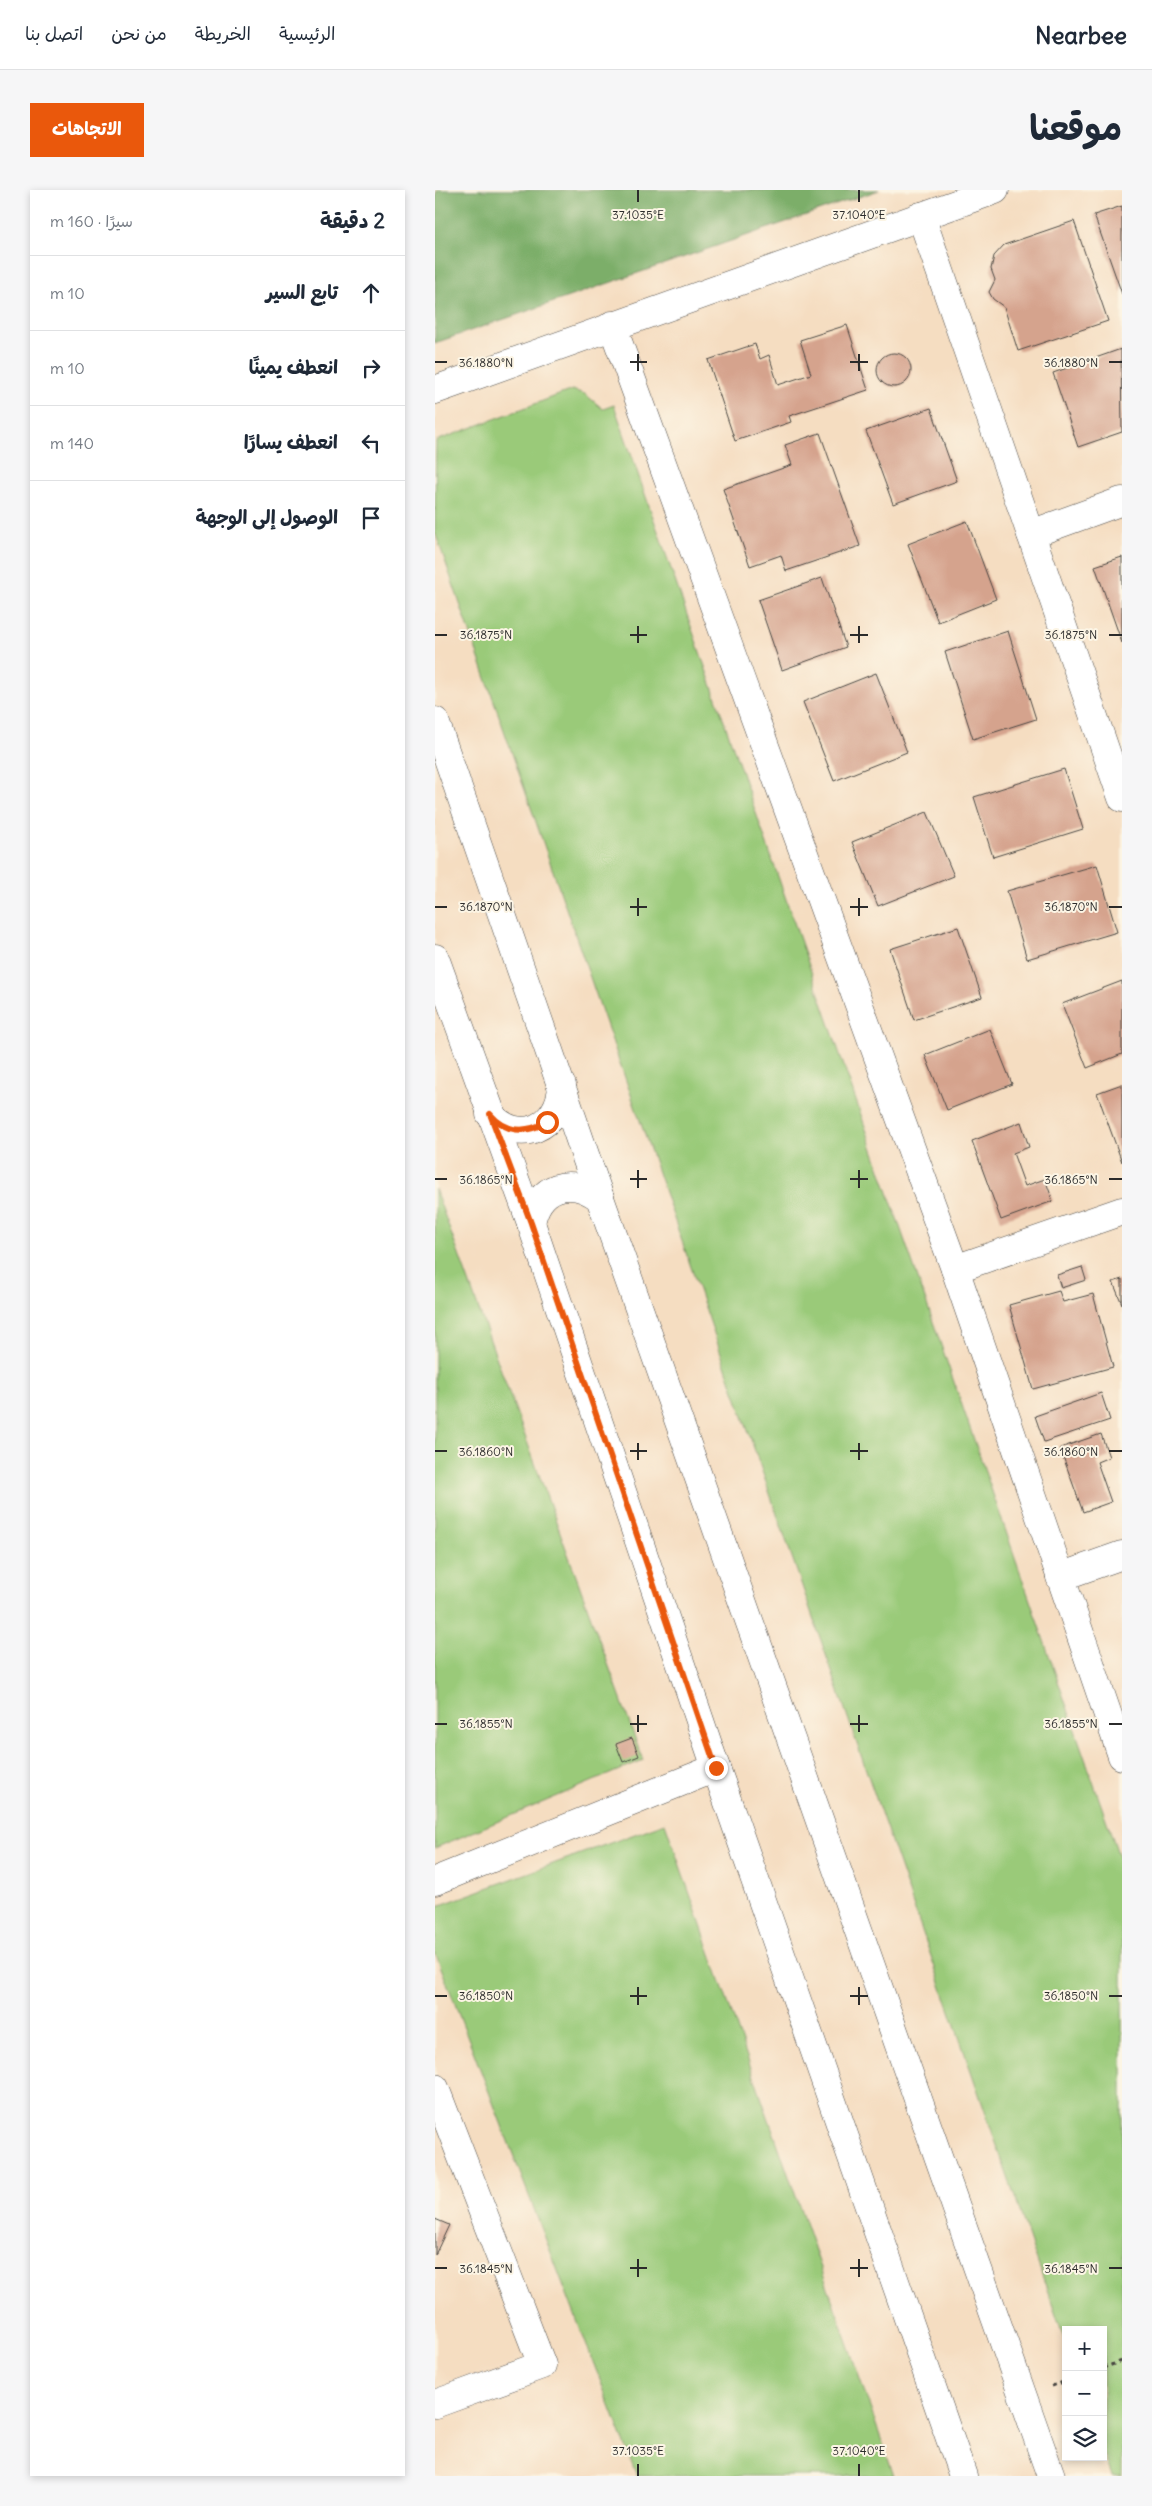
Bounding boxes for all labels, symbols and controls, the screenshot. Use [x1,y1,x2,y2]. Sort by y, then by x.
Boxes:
text: Nearbee [1035,20,1127,50]
text: اتصل بنا [25,22,83,45]
text: من نحن [111,22,167,45]
text: الخريطة [195,22,251,45]
text: الرئيسية [279,22,336,45]
button: الاتجاهات [30,103,144,157]
text: موقعنا [1029,105,1122,149]
text: 2 دقيقة [320,207,385,234]
text: 37.1035°E [612,207,664,222]
text: 37.1040°E [832,207,886,222]
text: سيرًا · 160 m [50,211,133,231]
icon: ahead [357,279,385,307]
text: تابع السير [266,280,338,304]
text: 10 m [50,283,85,303]
icon: right [357,354,385,382]
text: انعطف يمينًا [249,355,338,379]
text: 36.1880°N [459,355,513,370]
text: 36.1880°N [1044,355,1098,370]
text: 10 m [50,358,85,378]
icon: left [357,429,385,457]
text: انعطف يسارًا [244,430,338,454]
text: 140 m [50,433,94,453]
icon: arrive [357,504,385,532]
text: الوصول إلى الوجهة [195,505,338,529]
text: 36.1875°N [460,627,512,642]
text: 36.1875°N [1045,627,1097,642]
text: 36.1870°N [459,899,513,914]
text: 36.1870°N [1044,899,1098,914]
route start [536,1111,559,1134]
text: 36.1865°N [459,1172,513,1187]
text: 36.1865°N [1044,1172,1098,1187]
text: 36.1860°N [459,1444,513,1459]
text: 36.1860°N [1044,1444,1098,1459]
text: 36.1855°N [459,1716,513,1731]
text: 36.1855°N [1044,1716,1098,1731]
route end [705,1757,728,1780]
text: 36.1850°N [459,1988,513,2003]
text: 36.1850°N [1044,1988,1098,2003]
text: 36.1845°N [459,2261,513,2276]
text: 36.1845°N [1044,2261,1098,2276]
map controls [1062,2326,1107,2461]
button: + [1062,2326,1107,2371]
button: − [1062,2371,1107,2416]
button: layers [1062,2416,1107,2461]
text: 37.1035°E [612,2443,664,2458]
text: 37.1040°E [832,2443,886,2458]

